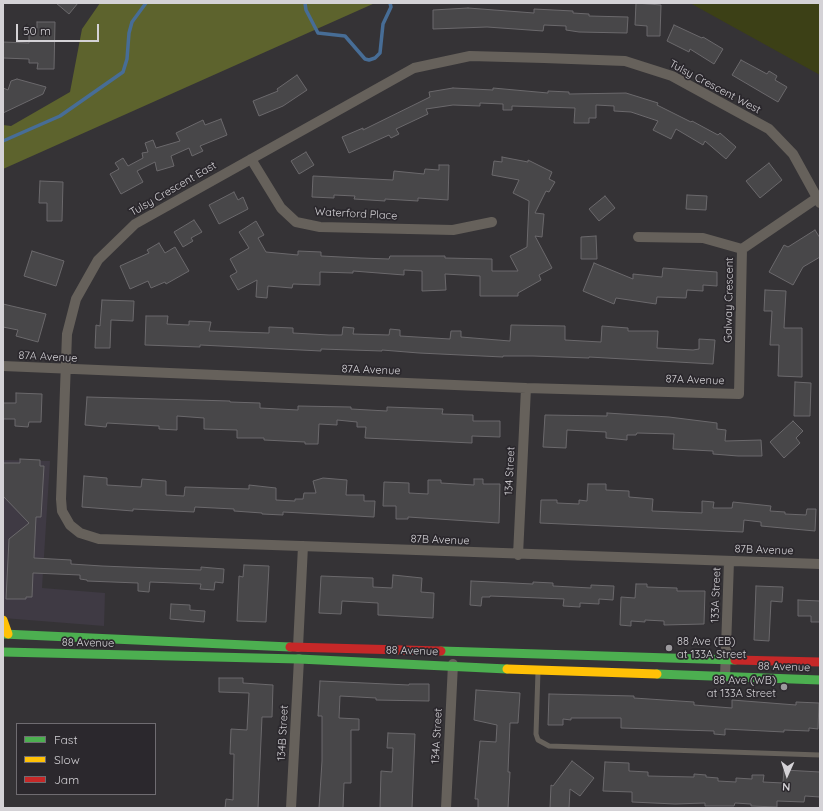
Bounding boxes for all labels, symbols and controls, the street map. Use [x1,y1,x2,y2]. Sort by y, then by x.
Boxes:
scale bar [18,16,101,42]
text: 50 m [23,23,51,38]
street label: Tulsy Crescent West [667,57,763,117]
street label: Tulsy Crescent East [127,159,219,219]
street label: Waterford Place [314,205,398,223]
street label: Galway Crescent [722,257,736,343]
street label: 87A Avenue [18,349,78,365]
street label: 87A Avenue [341,362,401,378]
street label: 87A Avenue [665,372,725,388]
street label: 134 Street [502,446,518,496]
street label: 87B Avenue [410,532,470,548]
street label: 87B Avenue [734,542,794,558]
street label: 133A Street [708,567,724,623]
place label: 88 Ave (EB) at 133A Street [677,635,746,661]
street label: 88 Avenue [62,636,114,650]
street label: 88 Avenue [386,643,438,659]
marker: 88 Ave (EB) at 133A Street [664,643,674,653]
street label: 88 Avenue [758,659,810,675]
place label: 88 Ave (WB) at 133A Street [707,674,776,700]
marker: 88 Ave (WB) at 133A Street [779,682,789,692]
street label: 134B Street [275,705,291,761]
street label: 134A Street [429,708,445,764]
legend [16,723,156,795]
text: Fast [54,732,78,747]
text: Slow [54,752,80,767]
north arrow [767,755,807,795]
text: Jam [54,772,79,787]
text: N [782,780,791,794]

